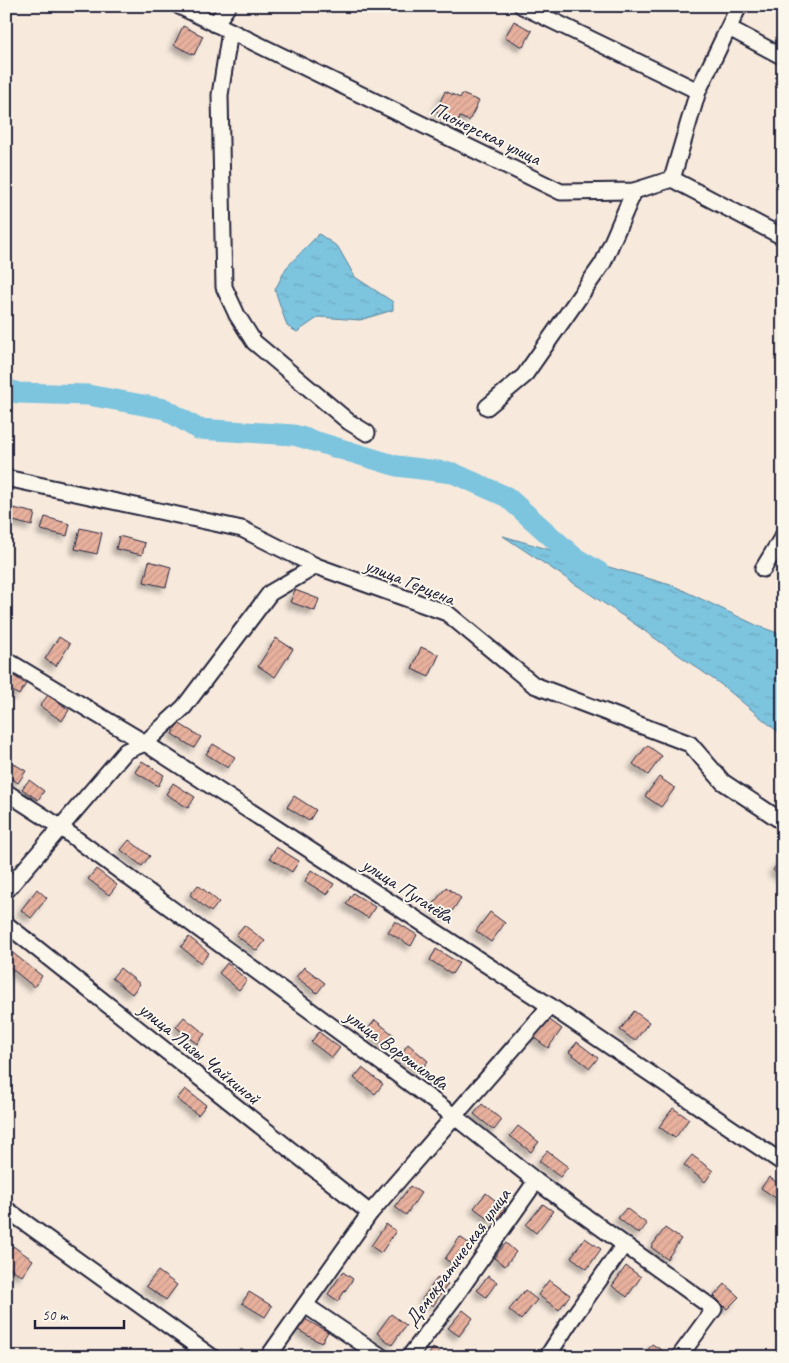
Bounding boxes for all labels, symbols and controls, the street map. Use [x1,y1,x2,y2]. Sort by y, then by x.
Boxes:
street label: Пионерская улица [427,96,547,172]
street label: улица Герцена [360,552,460,611]
street label: улица Пугачёва [357,851,459,930]
street label: улица Лизы Чайкиной [133,996,267,1111]
street label: улица Ворошилова [339,1003,455,1097]
street label: Демократическая улица [399,1182,517,1331]
scale bar [35,1298,124,1330]
text: 50 m [42,1306,69,1325]

